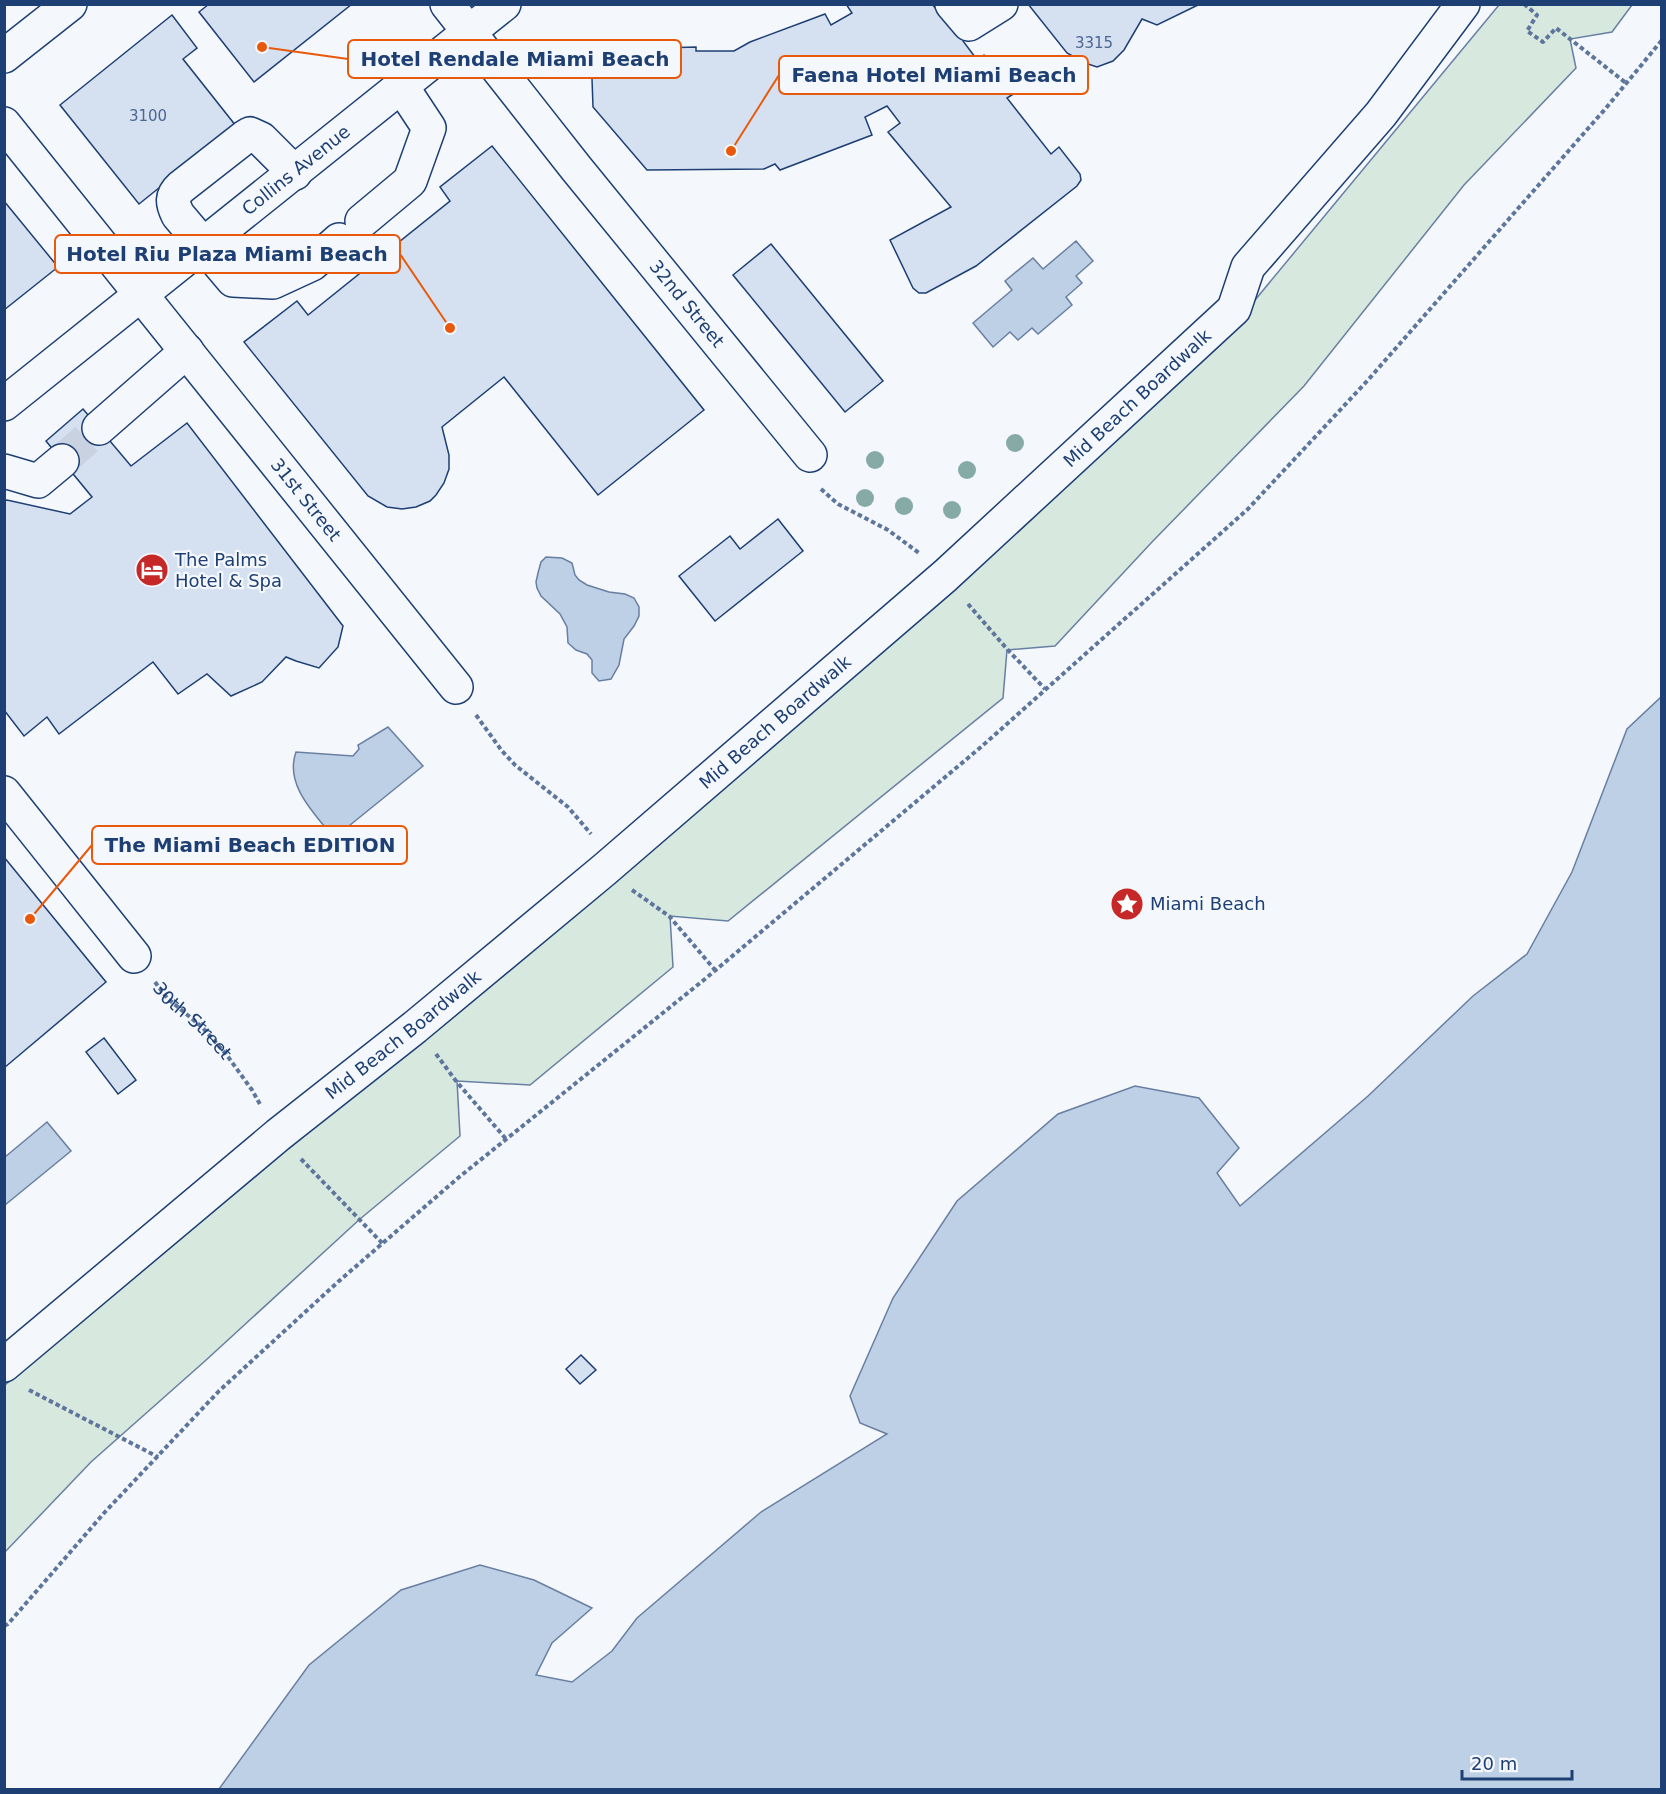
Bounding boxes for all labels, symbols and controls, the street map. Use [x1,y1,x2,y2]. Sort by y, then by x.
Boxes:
house number: 3315 [1075,34,1113,52]
callout: Hotel Rendale Miami Beach [348,40,681,78]
text: Hotel Rendale Miami Beach [360,47,670,71]
callout: Faena Hotel Miami Beach [779,56,1088,94]
text: Faena Hotel Miami Beach [792,63,1076,87]
house number: 3100 [129,107,167,125]
street label: Collins Avenue [238,121,354,219]
callout: Hotel Riu Plaza Miami Beach [55,235,400,273]
text: Hotel Riu Plaza Miami Beach [66,242,388,266]
street label: 32nd Street [645,256,729,351]
street label: Mid Beach Boardwalk [1059,324,1216,471]
street label: 31st Street [267,454,346,545]
place label: The Palms Hotel & Spa [174,549,282,591]
hotel icon: The Palms Hotel & Spa [134,552,170,588]
street label: Mid Beach Boardwalk [695,651,855,793]
callout: The Miami Beach EDITION [92,826,407,864]
text: The Miami Beach EDITION [104,833,396,857]
place icon: Miami Beach [1109,886,1145,922]
place label: Miami Beach [1150,893,1266,914]
street label: Mid Beach Boardwalk [321,965,485,1104]
street label: 30th Street [149,978,236,1063]
scale bar [1462,1743,1572,1781]
text: 20 m [1471,1753,1517,1774]

